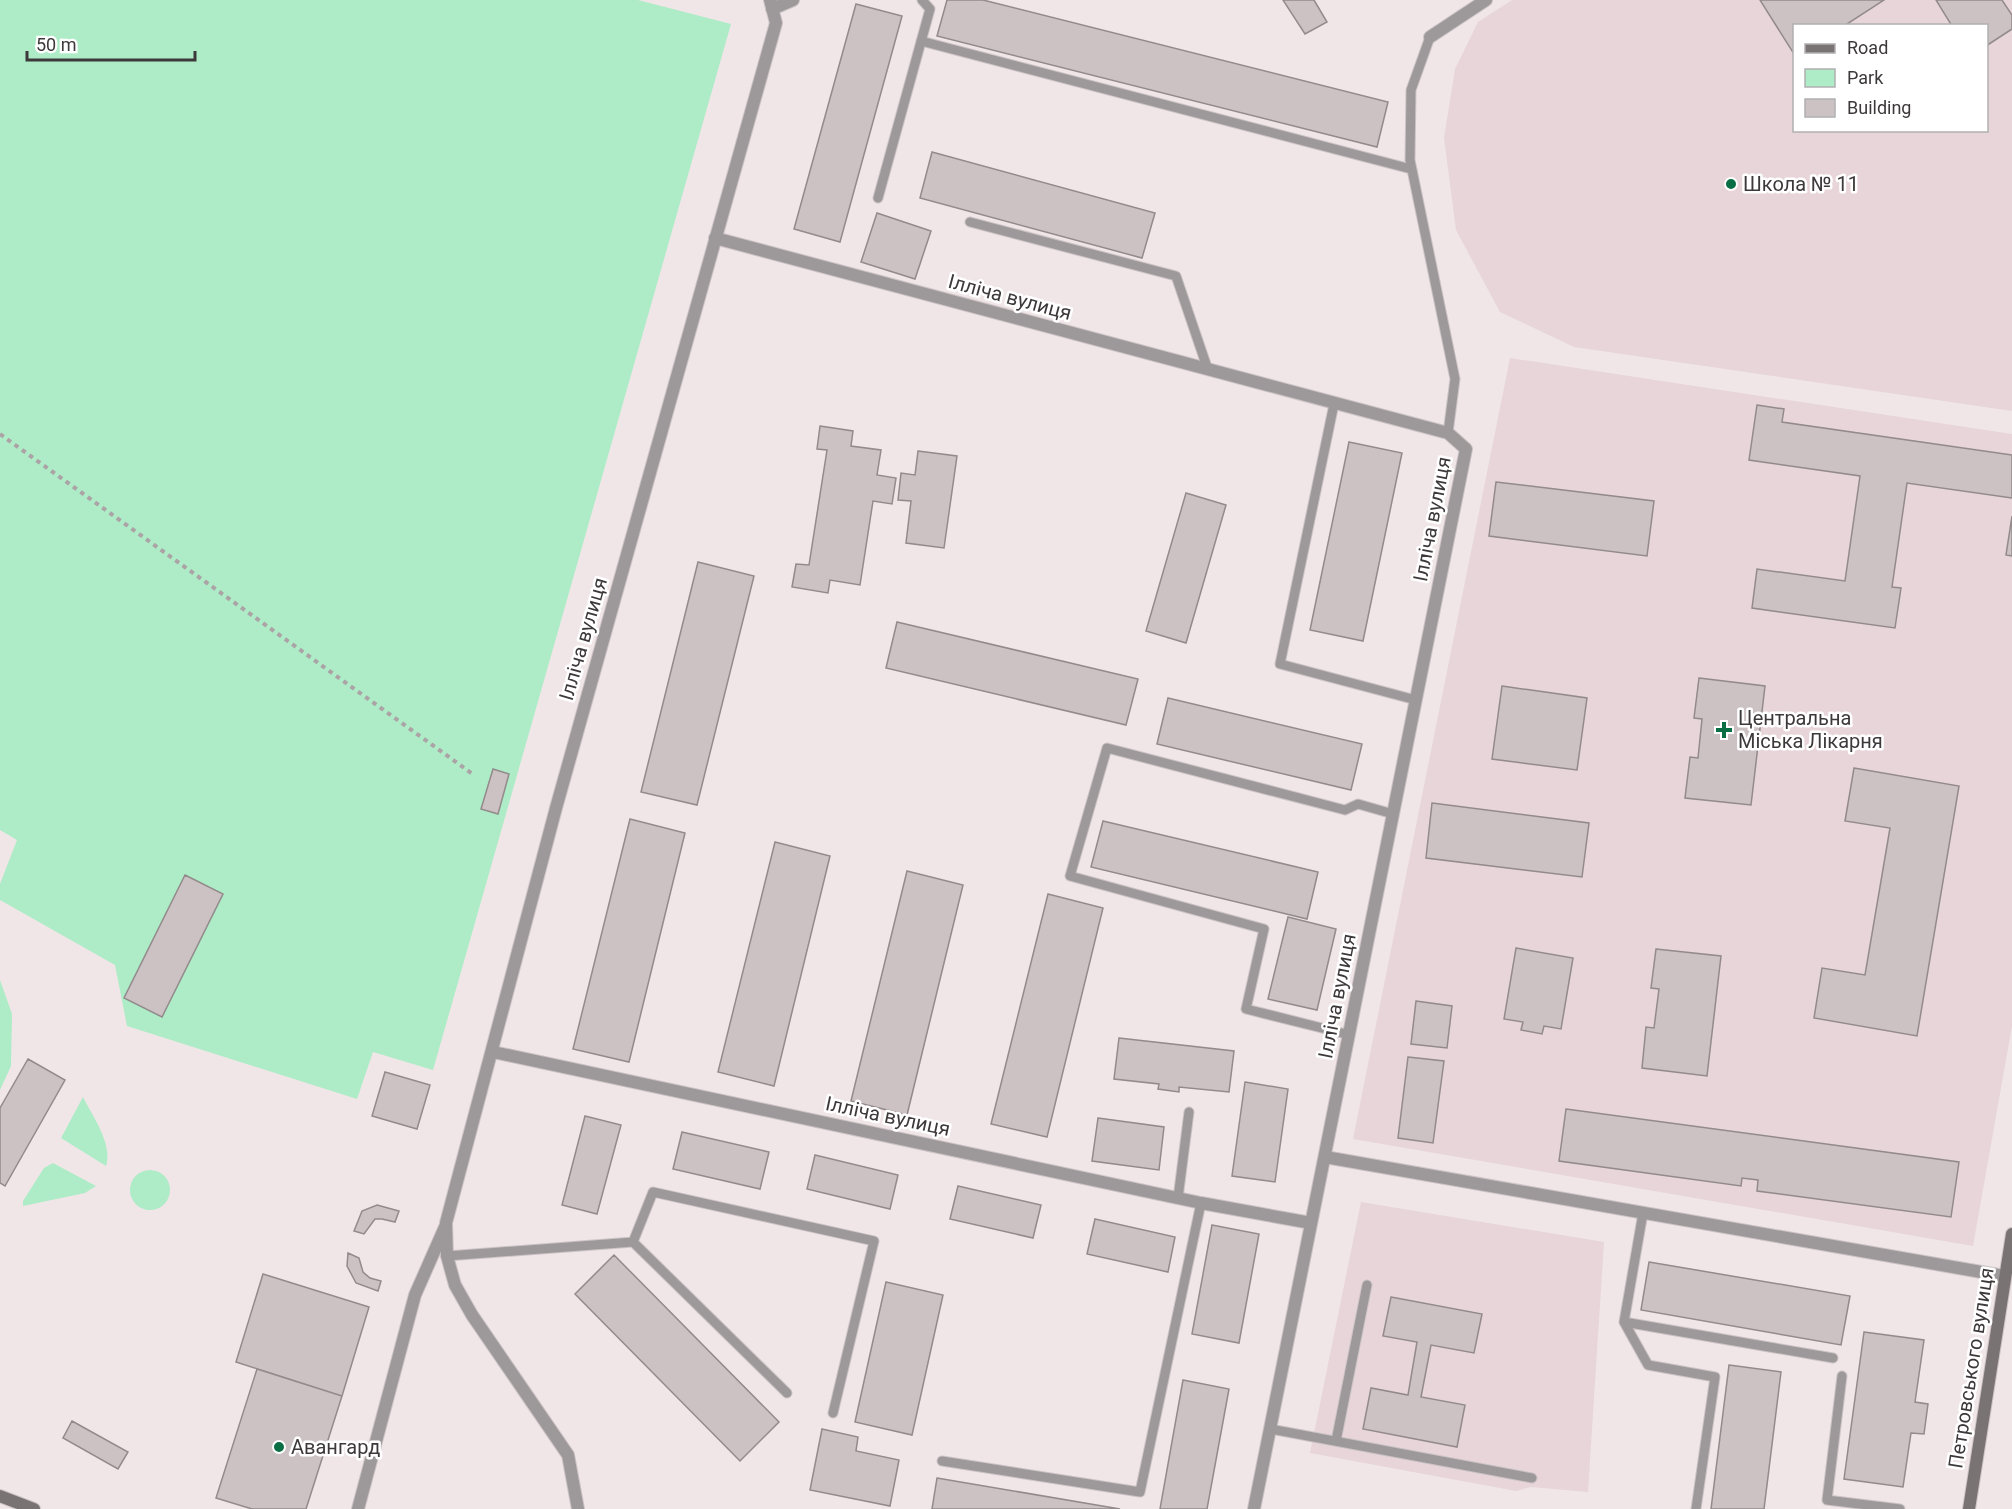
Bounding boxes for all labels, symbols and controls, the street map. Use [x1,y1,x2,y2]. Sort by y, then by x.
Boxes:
scale bar [27,24,195,62]
legend [1793,24,1988,132]
text: 50 m [36,34,76,55]
text: Road [1847,37,1888,58]
text: Park [1847,67,1884,88]
text: Building [1847,97,1911,118]
place label: Школа № 11 [1743,172,1859,196]
marker: Школа № 11 [1724,177,1738,191]
street label: Ілліча вулиця [946,269,1074,325]
street label: Ілліча вулиця [1408,454,1456,584]
street label: Ілліча вулиця [554,575,612,703]
place label: Центральна Міська Лікарня [1738,706,1883,753]
marker: Центральна Міська Лікарня [1715,721,1733,739]
street label: Ілліча вулиця [1313,931,1361,1061]
street label: Ілліча вулиця [824,1091,952,1141]
street label: Петровського вулиця [1943,1266,1999,1470]
place label: Авангард [291,1435,380,1459]
marker: Авангард [272,1440,286,1454]

